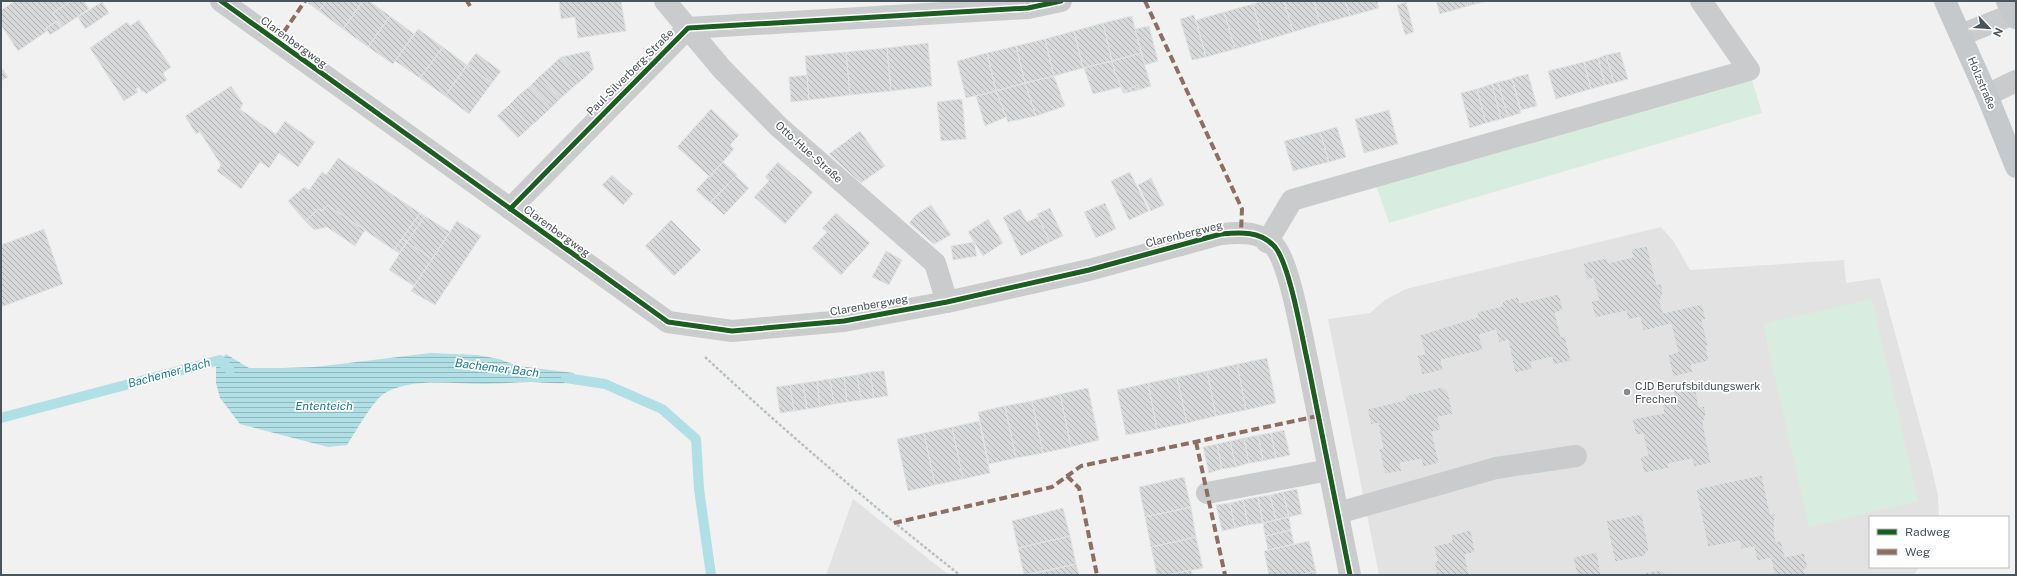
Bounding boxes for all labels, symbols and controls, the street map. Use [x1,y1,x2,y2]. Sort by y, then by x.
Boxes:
north arrow [1969,8,2009,48]
street label: Clarenbergweg [259,14,330,70]
street label: Paul-Silverberg-Straße [584,26,676,118]
text: N [1991,26,2005,39]
street label: Holzstraße [1966,55,1998,111]
street label: Otto-Hue-Straße [773,119,845,185]
street label: Clarenbergweg [522,203,593,259]
street label: Clarenbergweg [1144,219,1224,249]
street label: Clarenbergweg [829,292,909,318]
water label: Bachemer Bach [126,355,212,391]
water label: Bachemer Bach [454,356,540,380]
place label: CJD Berufsbildungswerk Frechen [1635,380,1760,405]
marker: CJD Berufsbildungswerk Frechen [1622,387,1632,397]
water label: Ententeich [295,399,353,413]
legend [1869,516,2009,568]
text: Radweg [1905,525,1950,539]
text: Weg [1905,545,1930,559]

